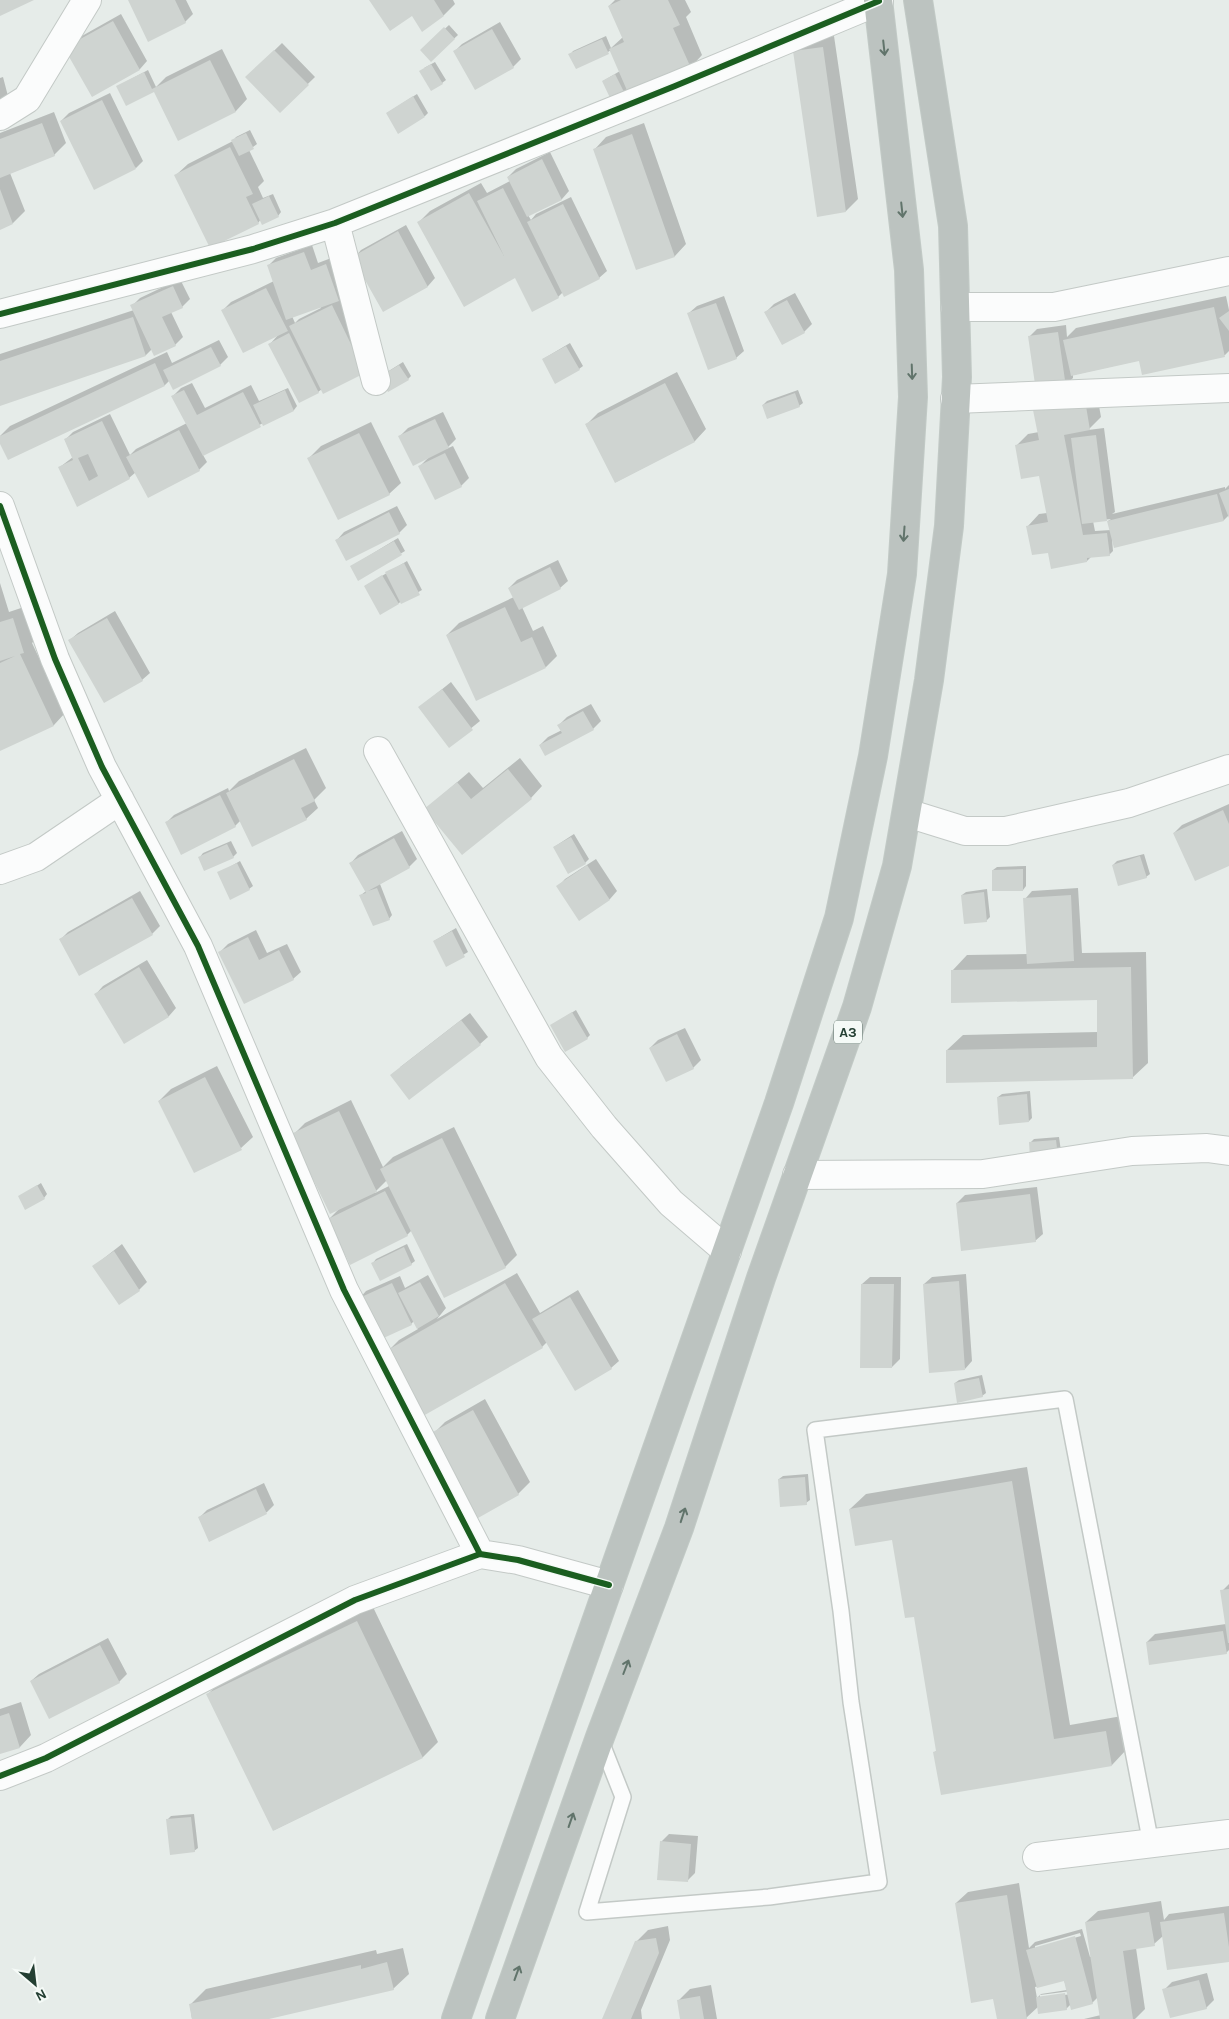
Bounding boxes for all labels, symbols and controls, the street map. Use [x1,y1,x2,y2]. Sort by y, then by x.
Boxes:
one-way arrow [879,40,889,56]
one-way arrow [897,202,907,218]
one-way arrow [908,364,917,380]
one-way arrow [900,526,909,542]
road number: A3 [834,1020,862,1044]
one-way arrow [679,1508,689,1524]
one-way arrow [623,1660,632,1675]
one-way arrow [567,1813,576,1828]
north arrow [10,1959,60,2009]
one-way arrow [513,1966,522,1981]
text: N [32,1985,49,2005]

